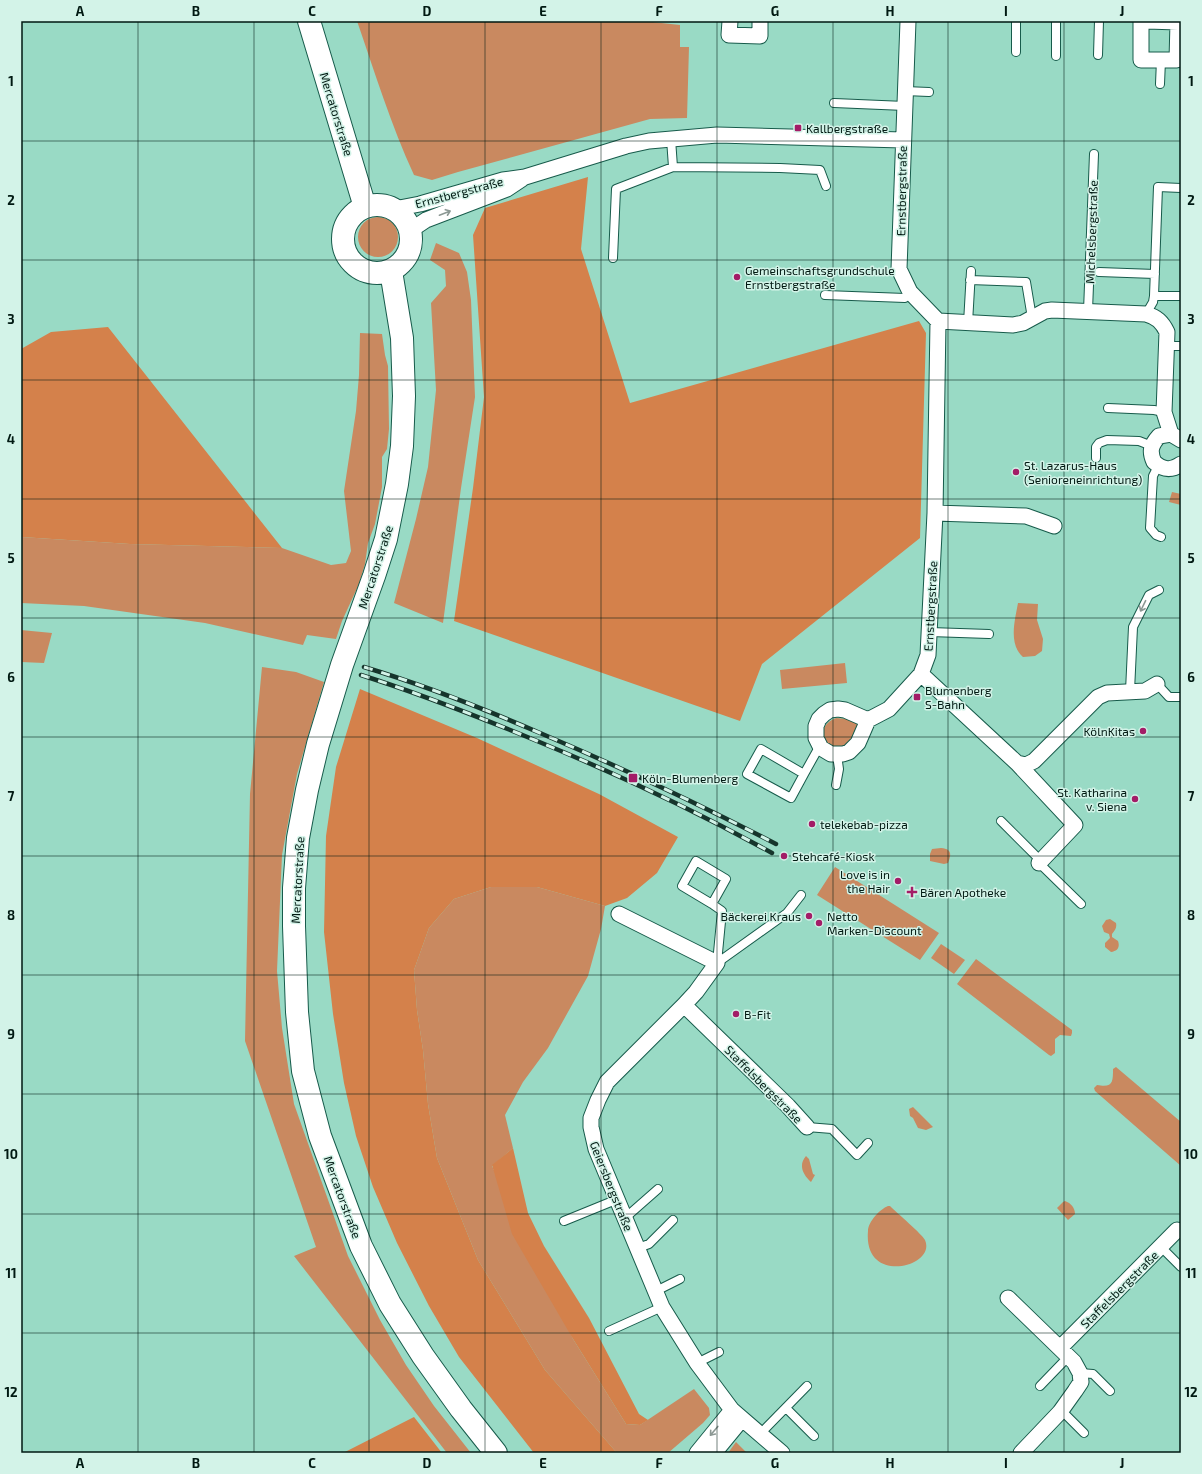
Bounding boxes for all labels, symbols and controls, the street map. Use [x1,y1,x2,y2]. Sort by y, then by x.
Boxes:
text: A [76,3,85,19]
text: B [192,3,200,19]
text: C [308,3,316,19]
text: D [423,3,432,19]
text: E [539,3,547,19]
text: F [655,3,663,19]
text: G [771,3,779,19]
text: H [886,3,895,19]
text: I [1004,3,1008,19]
text: J [1120,3,1124,19]
street label: Mercatorstraße [318,70,356,158]
text: 1 [8,73,14,89]
text: 1 [1188,73,1194,89]
place label: Kallbergstraße [806,121,888,135]
marker: Kallbergstraße [793,123,803,133]
street label: Ernstbergstraße [893,146,909,236]
street label: Ernstbergstraße [413,174,505,210]
street label: Michelsbergstraße [1082,180,1100,284]
text: 2 [7,192,15,208]
text: 2 [1187,192,1195,208]
one-way arrow [439,208,451,216]
place label: Gemeinschaftsgrundschule Ernstbergstraße [745,263,895,291]
marker: Gemeinschaftsgrundschule Ernstbergstraße [732,272,742,282]
text: 3 [7,311,15,327]
text: 3 [1187,311,1195,327]
text: 4 [7,431,15,447]
text: 4 [1187,431,1195,447]
place label: St. Lazarus-Haus (Senioreneinrichtung) [1024,458,1142,486]
marker: St. Lazarus-Haus (Senioreneinrichtung) [1011,467,1021,477]
street label: Mercatorstraße [355,524,395,610]
text: 5 [7,550,15,566]
text: 5 [1187,550,1195,566]
street label: Ernstbergstraße [921,560,939,652]
one-way arrow [1139,600,1147,612]
text: 6 [7,669,15,685]
text: 6 [1187,669,1195,685]
place label: Blumenberg S-Bahn [925,683,992,711]
marker: Blumenberg S-Bahn [912,692,922,702]
place label: KölnKitas [1083,724,1135,738]
marker: KölnKitas [1138,726,1148,736]
place label: Köln-Blumenberg [642,771,738,785]
marker: Köln-Blumenberg [627,772,639,784]
place label: St. Katharina v. Siena [1057,785,1127,813]
text: 7 [8,788,15,804]
text: 7 [1188,788,1195,804]
marker: St. Katharina v. Siena [1130,794,1140,804]
place label: telekebab-pizza [820,817,908,831]
marker: telekebab-pizza [807,819,817,829]
street label: Mercatorstraße [288,836,306,924]
place label: Stehcafé-Kiosk [792,849,875,863]
marker: Stehcafé-Kiosk [779,851,789,861]
place label: Love is in the Hair [840,867,890,895]
marker: Love is in the Hair [893,876,903,886]
place label: Bären Apotheke [920,885,1006,899]
marker: Bären Apotheke [907,887,917,897]
text: 8 [7,907,15,923]
text: 8 [1187,907,1195,923]
place label: Bäckerei Kraus [721,909,801,923]
place label: Netto Marken-Discount [827,909,922,937]
marker: Bäckerei Kraus [804,911,814,921]
marker: Netto Marken-Discount [814,918,824,928]
place label: B-Fit [744,1007,771,1021]
marker: B-Fit [731,1009,741,1019]
text: 9 [7,1026,15,1042]
text: 9 [1187,1026,1195,1042]
street label: Staffelsbergstraße [722,1042,806,1126]
street label: Geiersbergstraße [588,1139,636,1233]
text: 10 [4,1146,18,1162]
text: 10 [1184,1146,1198,1162]
street label: Mercatorstraße [322,1154,364,1240]
street label: Staffelsbergstraße [1077,1247,1161,1331]
text: 11 [5,1265,17,1281]
text: 11 [1185,1265,1197,1281]
text: 12 [4,1384,18,1400]
text: 12 [1184,1384,1198,1400]
one-way arrow [710,1426,719,1437]
text: A [76,1455,85,1471]
text: B [192,1455,200,1471]
text: C [308,1455,316,1471]
text: D [423,1455,432,1471]
text: E [539,1455,547,1471]
text: F [655,1455,663,1471]
text: G [771,1455,779,1471]
text: H [886,1455,895,1471]
text: I [1004,1455,1008,1471]
text: J [1120,1455,1124,1471]

